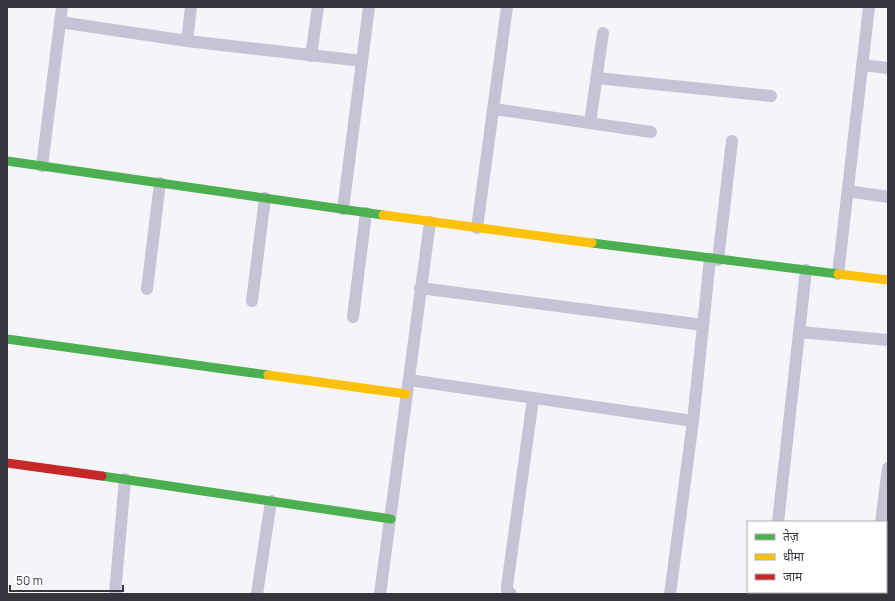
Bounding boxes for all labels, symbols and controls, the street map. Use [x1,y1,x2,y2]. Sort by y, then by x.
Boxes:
legend [747,521,887,593]
text: तेज़ [783,528,800,545]
text: धीमा [783,548,805,565]
scale bar [10,567,123,593]
text: जाम [783,568,803,585]
text: 50 m [16,572,43,589]

